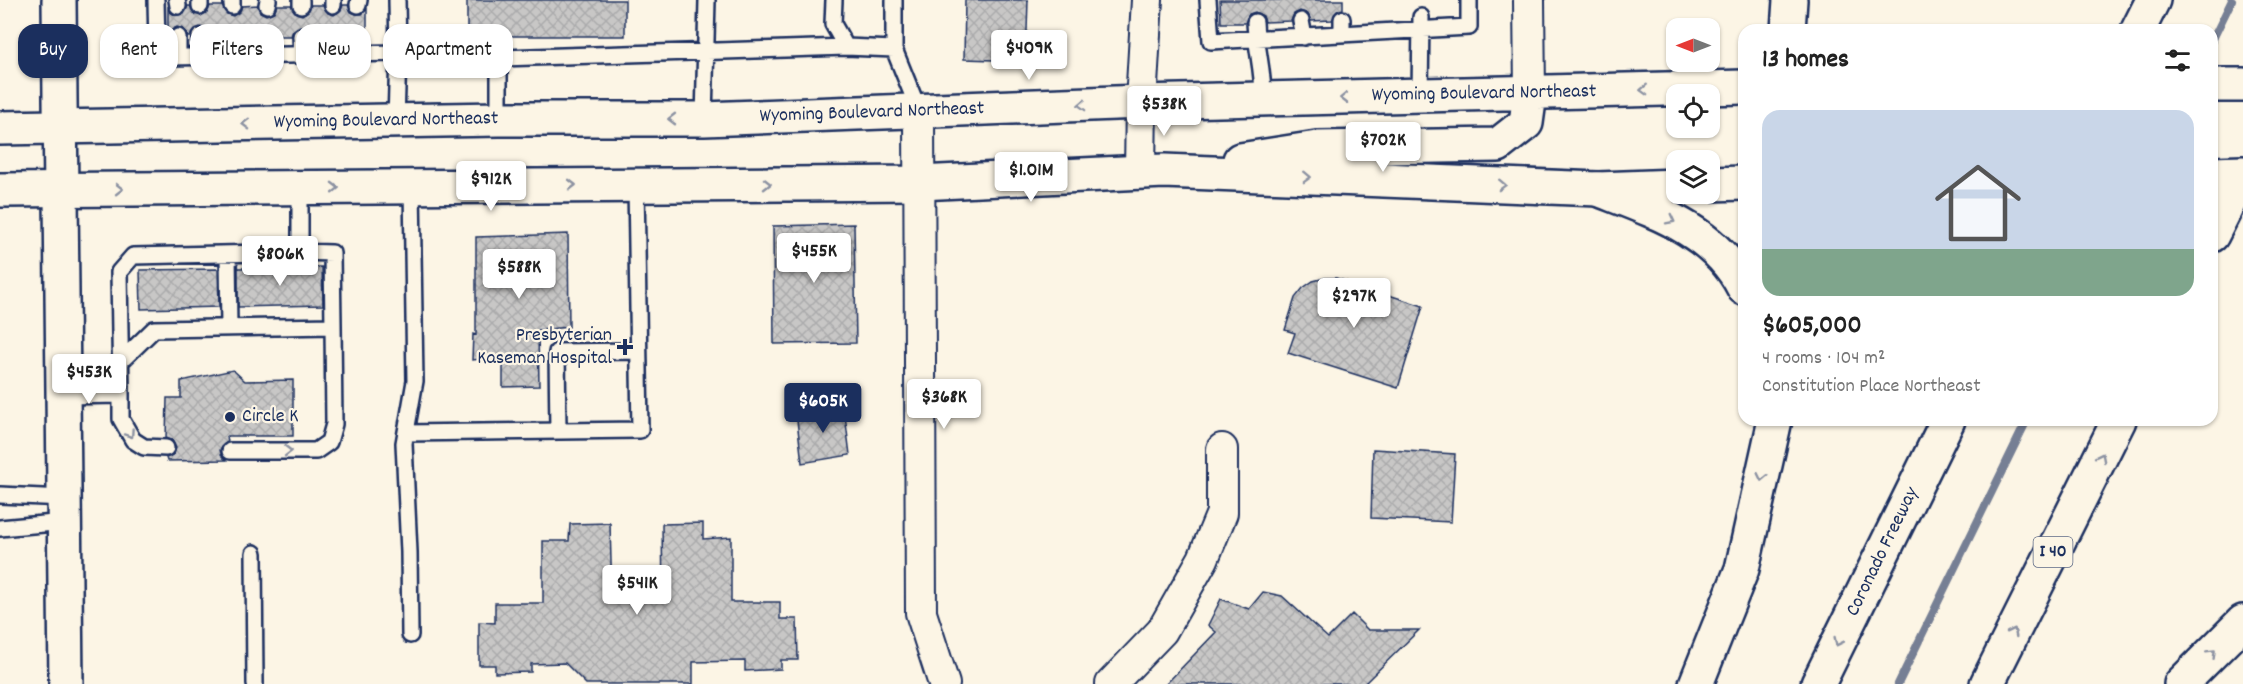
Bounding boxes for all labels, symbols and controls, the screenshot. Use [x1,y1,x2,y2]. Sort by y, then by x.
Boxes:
north arrow [1666,18,1720,72]
map controls [1666,18,1720,204]
chip: Buy [18,24,88,78]
chip: Rent [100,24,178,78]
chip: Filters [190,24,284,78]
chip: New [296,24,371,78]
chip: Apartment [383,24,513,78]
pin: $409K [987,30,1071,81]
text: $409K [1005,35,1053,63]
text: 13 homes [1762,42,1849,79]
icon: filters [2161,44,2194,77]
street label: Wyoming Boulevard Northeast [1371,78,1597,110]
one-way arrow [1640,84,1649,97]
button: locate [1666,84,1720,138]
pin: $538K [1122,86,1206,137]
text: $538K [1141,91,1187,119]
one-way arrow [1340,92,1349,104]
street label: Wyoming Boulevard Northeast [759,95,985,131]
one-way arrow [1078,98,1087,111]
street label: Wyoming Boulevard Northeast [273,105,499,137]
one-way arrow [667,113,676,125]
one-way arrow [241,118,250,130]
pin: $702K [1341,122,1425,173]
text: $702K [1360,127,1406,155]
icon: home [1924,149,2032,257]
button: layers [1666,150,1720,204]
pin: $1.01M [982,152,1080,203]
text: $1.01M [1009,157,1053,185]
pin: $912K [449,161,533,212]
text: $912K [470,166,512,194]
one-way arrow [1302,170,1311,183]
one-way arrow [763,178,772,190]
one-way arrow [1497,178,1506,191]
one-way arrow [568,179,577,191]
one-way arrow [331,181,340,194]
one-way arrow [115,183,124,195]
one-way arrow [1665,213,1675,224]
pin: $455K [772,233,856,284]
pin: $806K [238,236,322,287]
text: $455K [791,238,837,266]
text: $806K [256,241,304,269]
pin: $588K [477,249,561,300]
text: $588K [497,254,541,282]
pin: $297K [1312,278,1396,329]
text: $297K [1332,283,1376,311]
text: $605,000 [1762,308,1862,345]
place label: Presbyterian Kaseman Hospital [477,322,612,373]
marker: Presbyterian Kaseman Hospital [616,338,634,356]
text: 4 rooms · 104 m² [1762,345,1885,373]
pin: $453K [47,354,131,405]
text: $453K [66,359,112,387]
text: Constitution Place Northeast [1762,373,1981,401]
pin: $368K [902,379,986,430]
pin: $605K [781,383,865,434]
text: $368K [921,384,967,412]
text: $605K [798,388,848,416]
place label: Circle K [242,403,298,431]
marker: Circle K [223,410,237,424]
one-way arrow [123,427,134,438]
one-way arrow [284,445,293,457]
one-way arrow [2093,453,2105,464]
one-way arrow [1756,472,1769,482]
street label: Coronado Freeway [1840,482,1927,621]
road number: I 40 [2034,537,2072,567]
pin: $541K [595,565,679,616]
text: $541K [616,570,658,598]
one-way arrow [2006,627,2017,638]
one-way arrow [1834,636,1846,647]
one-way arrow [2205,650,2216,660]

